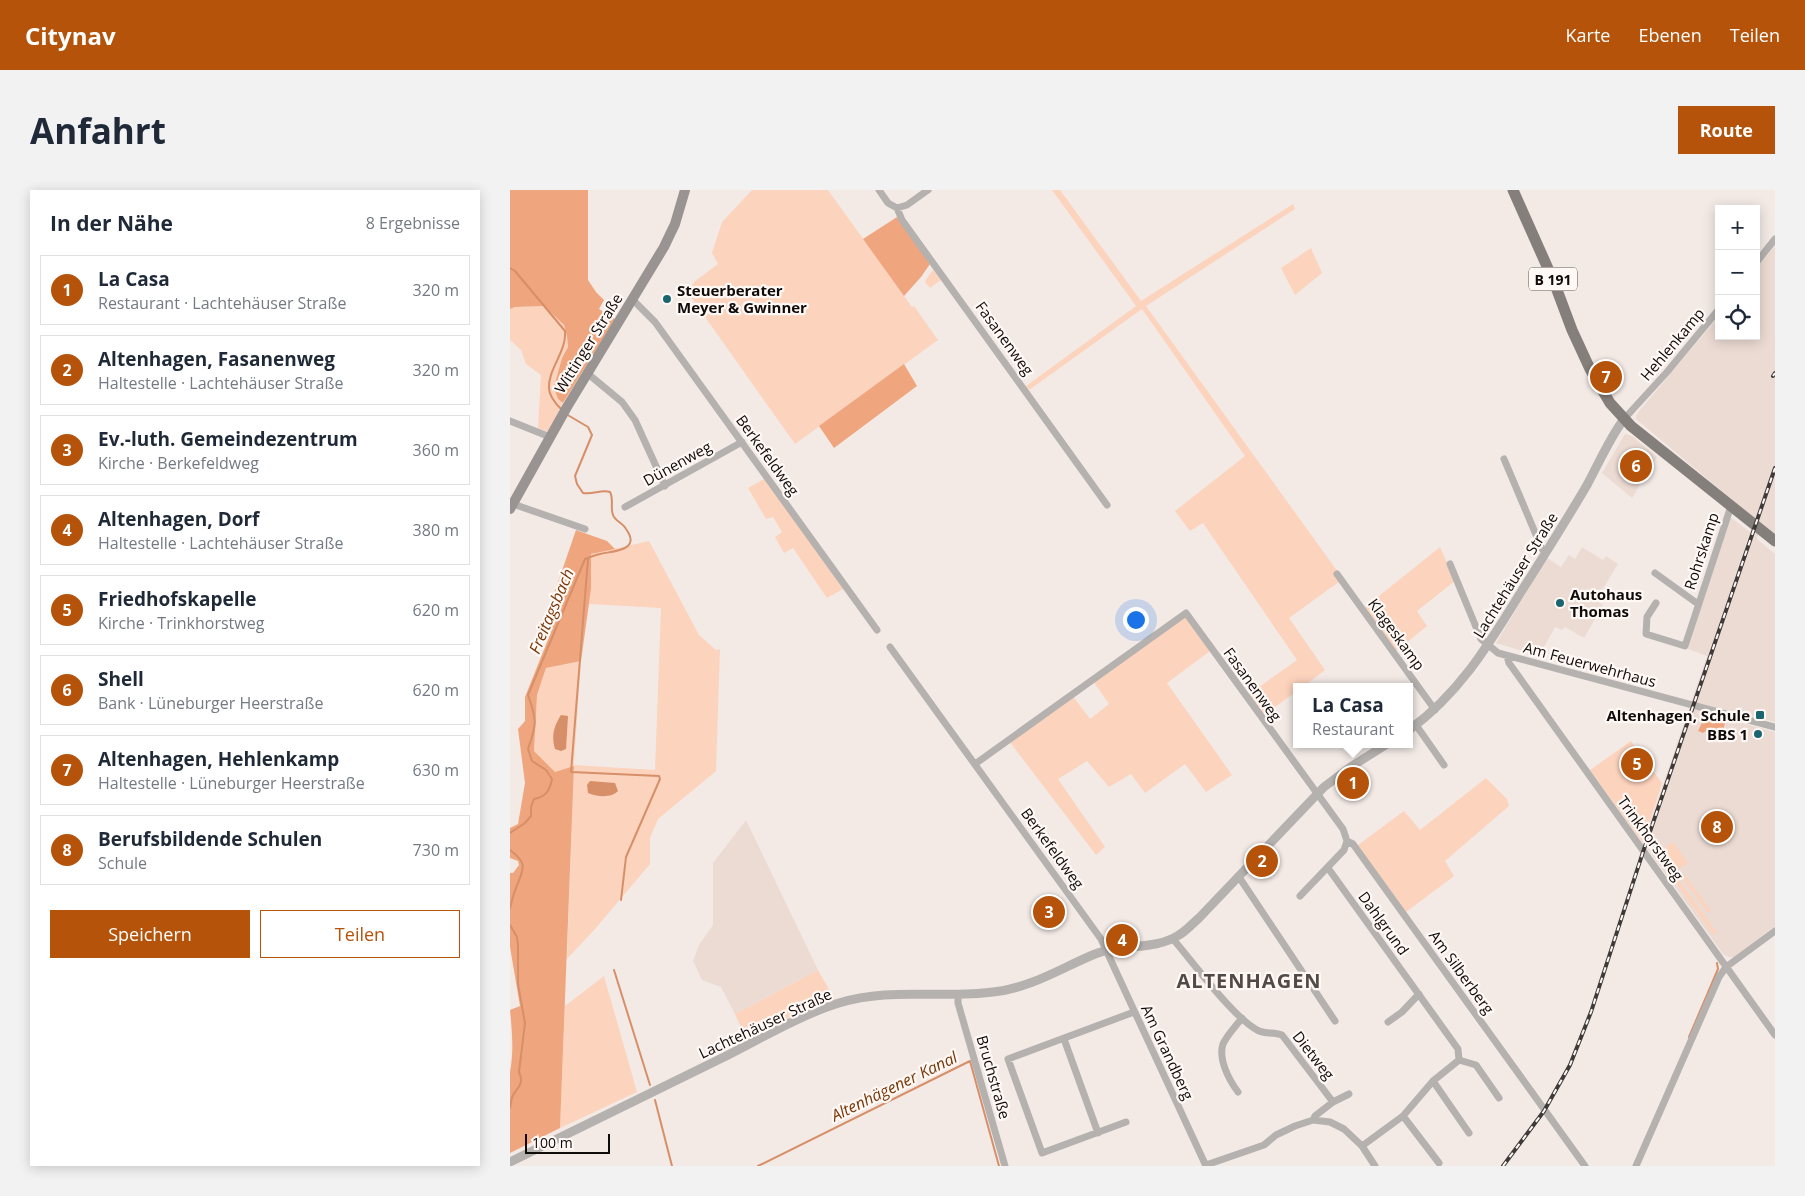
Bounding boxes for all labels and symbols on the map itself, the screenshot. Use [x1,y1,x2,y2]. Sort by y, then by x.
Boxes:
road number: B 191 [1529,268,1577,290]
place label: Steuerberater Meyer & Gwinner [677,280,807,317]
street label: Wittinger Straße [549,289,627,397]
marker: Steuerberater Meyer & Gwinner [661,293,673,305]
street label: Fasanenweg [971,297,1039,379]
street label: Hehlenkamp [1636,303,1708,385]
pin: 7 [1590,358,1622,396]
street label: Berkefeldweg [732,411,804,499]
street label: Dünenweg [639,436,715,490]
pin: 6 [1620,447,1652,485]
street label: Lachtehäuser Straße [1468,508,1562,642]
street label: Rohrskamp [1679,510,1723,592]
water label: Freitagsbach [523,565,579,657]
place label: Autohaus Thomas [1570,584,1642,621]
street label: Klageskamp [1364,594,1430,674]
marker: Autohaus Thomas [1554,597,1566,609]
your location [1123,607,1149,633]
street label: Am Feuerwehrhaus [1522,637,1658,691]
street label: Fasanenweg [1219,643,1287,725]
place label: Altenhagen, Schule [1606,705,1750,725]
marker: Altenhagen, Schule [1754,709,1766,721]
place label: BBS 1 [1707,724,1748,744]
marker: BBS 1 [1752,728,1764,740]
pin: 5 [1621,745,1653,783]
pin: 1 [1337,764,1369,802]
street label: Trinkhorstweg [1613,792,1689,884]
street label: Berkefeldweg [1017,804,1089,892]
pin: 8 [1701,808,1733,846]
pin: 2 [1246,842,1278,880]
street label: Dahlgrund [1354,887,1414,959]
pin: 3 [1033,893,1065,931]
pin: 4 [1106,921,1138,959]
street label: Am Silberberg [1425,926,1499,1018]
district label: ALTENHAGEN [1176,967,1322,994]
street label: Lachtehäuser Straße [695,983,835,1063]
street label: Am Grandberg [1137,1001,1199,1103]
street label: Dietweg [1289,1027,1339,1083]
street label: Bruchstraße [973,1033,1015,1121]
water label: Altenhägener Kanal [826,1045,962,1127]
scale bar [525,1131,610,1154]

